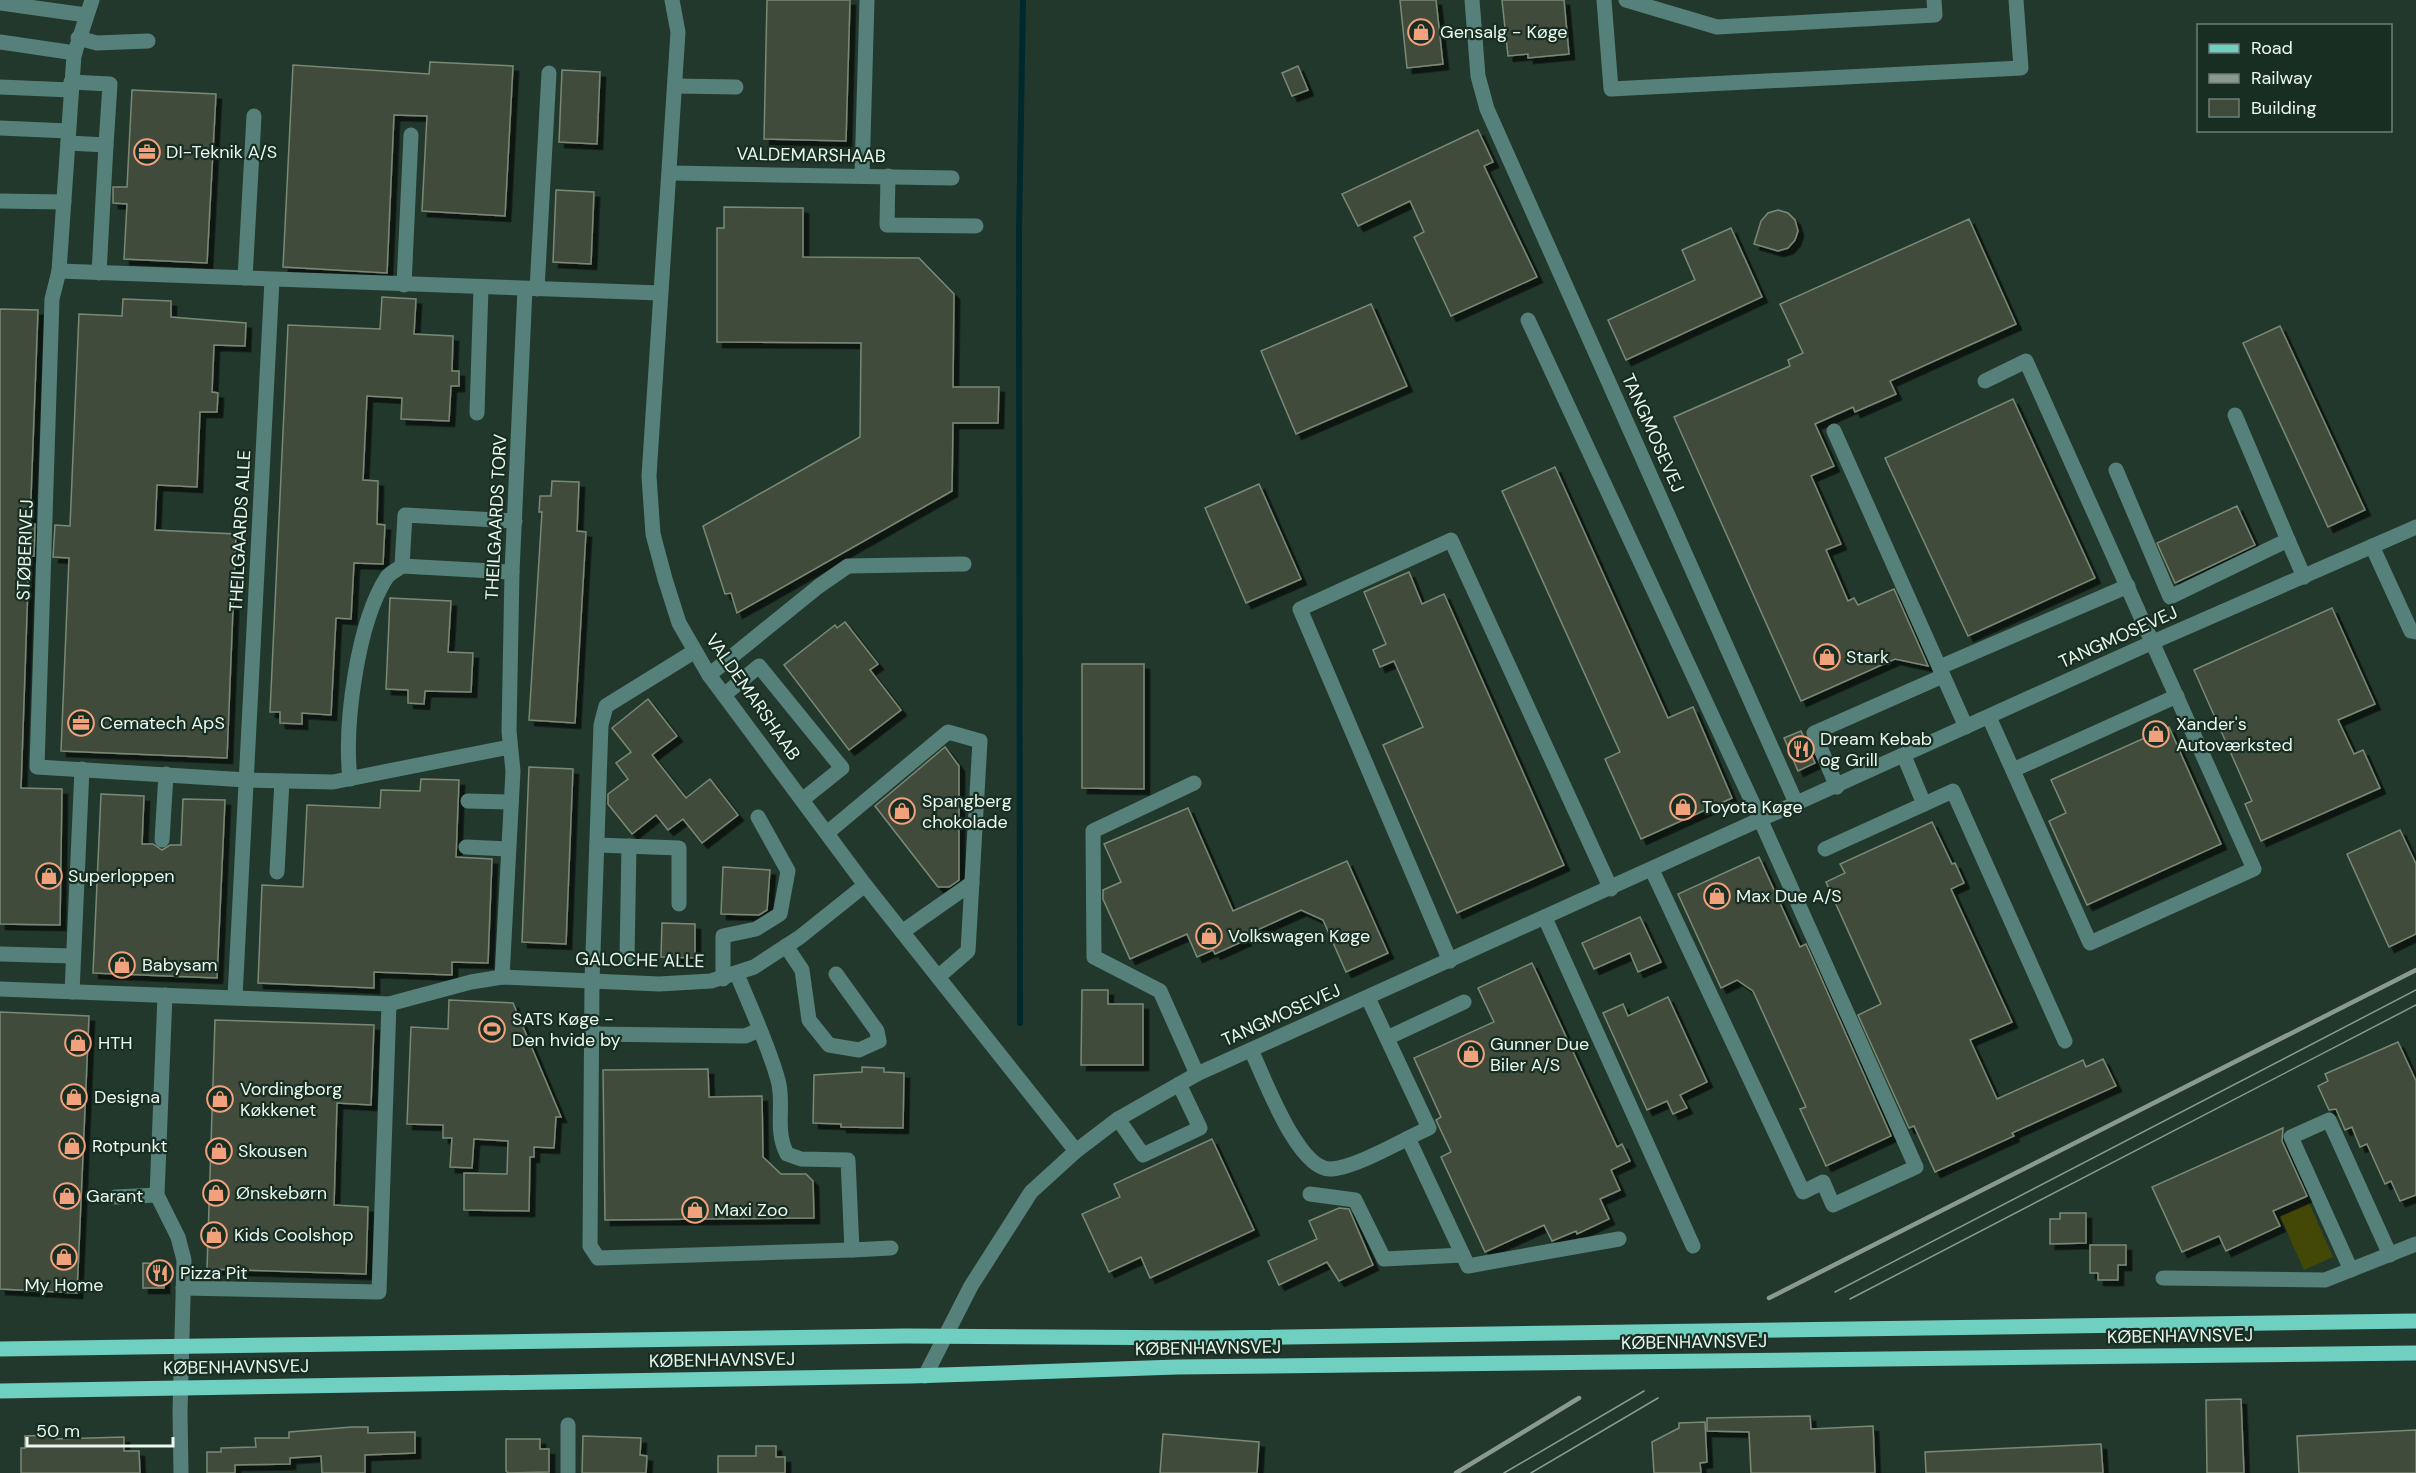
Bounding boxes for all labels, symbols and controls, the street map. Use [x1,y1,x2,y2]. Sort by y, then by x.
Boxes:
shop icon: Gensalg - Køge [1406,17,1436,47]
place label: Gensalg - Køge [1440,20,1568,44]
legend [2197,24,2392,132]
text: Road [2251,36,2293,60]
text: Railway [2251,66,2313,90]
text: Building [2251,96,2316,120]
office icon: DI-Teknik A/S [132,137,162,167]
place label: DI-Teknik A/S [166,140,277,164]
street label: VALDEMARSHAAB [736,142,886,168]
street label: TANGMOSEVEJ [1616,370,1690,496]
street label: THEILGAARDS TORV [480,433,512,601]
street label: THEILGAARDS ALLE [224,449,256,613]
street label: STØBERIVEJ [11,499,39,601]
street label: TANGMOSEVEJ [2055,600,2181,674]
street label: VALDEMARSHAAB [700,629,806,765]
shop icon: Stark [1812,642,1842,672]
place label: Stark [1846,645,1889,669]
office icon: Cematech ApS [66,708,96,738]
place label: Cematech ApS [100,711,225,735]
place label: Xander's Autoværksted [2176,712,2293,757]
shop icon: Xander's Autoværksted [2141,719,2171,749]
place label: Dream Kebab og Grill [1820,727,1932,772]
restaurant icon: Dream Kebab og Grill [1786,734,1816,764]
place label: Spangberg chokolade [922,789,1012,834]
shop icon: Toyota Køge [1668,792,1698,822]
place label: Toyota Køge [1702,795,1803,819]
shop icon: Spangberg chokolade [887,796,917,826]
shop icon: Superloppen [34,861,64,891]
place label: Superloppen [68,864,175,888]
shop icon: Max Due A/S [1702,881,1732,911]
place label: Max Due A/S [1736,884,1842,908]
shop icon: Volkswagen Køge [1194,921,1224,951]
place label: Volkswagen Køge [1228,924,1370,948]
street label: GALOCHE ALLE [575,947,705,973]
shop icon: Babysam [107,950,137,980]
place label: Babysam [142,953,218,977]
street label: TANGMOSEVEJ [1218,978,1344,1052]
place label: SATS Køge - Den hvide by [512,1007,621,1052]
sports icon: SATS Køge - Den hvide by [477,1014,507,1044]
shop icon: HTH [63,1028,93,1058]
place label: HTH [98,1031,133,1055]
place label: Gunner Due Biler A/S [1490,1032,1589,1077]
shop icon: Gunner Due Biler A/S [1456,1039,1486,1069]
place label: Vordingborg Køkkenet [240,1077,342,1122]
shop icon: Designa [59,1082,89,1112]
shop icon: Vordingborg Køkkenet [205,1084,235,1114]
place label: Designa [94,1085,160,1109]
shop icon: Rotpunkt [57,1131,87,1161]
place label: Rotpunkt [92,1134,168,1158]
shop icon: Skousen [204,1136,234,1166]
place label: Skousen [238,1139,307,1163]
shop icon: Ønskebørn [201,1178,231,1208]
shop icon: Garant [52,1181,82,1211]
place label: Ønskebørn [236,1181,327,1205]
place label: Garant [86,1184,143,1208]
shop icon: Maxi Zoo [680,1195,710,1225]
place label: Maxi Zoo [714,1198,788,1222]
shop icon: Kids Coolshop [199,1220,229,1250]
place label: Kids Coolshop [234,1223,354,1247]
shop icon: My Home [49,1242,79,1272]
restaurant icon: Pizza Pit [145,1258,175,1288]
place label: Pizza Pit [180,1261,248,1285]
place label: My Home [24,1273,104,1297]
street label: KØBENHAVNSVEJ [2107,1323,2253,1349]
street label: KØBENHAVNSVEJ [1621,1329,1767,1355]
street label: KØBENHAVNSVEJ [1135,1335,1281,1361]
street label: KØBENHAVNSVEJ [649,1347,795,1373]
street label: KØBENHAVNSVEJ [163,1354,309,1380]
scale bar [27,1410,172,1448]
text: 50 m [36,1419,80,1443]

